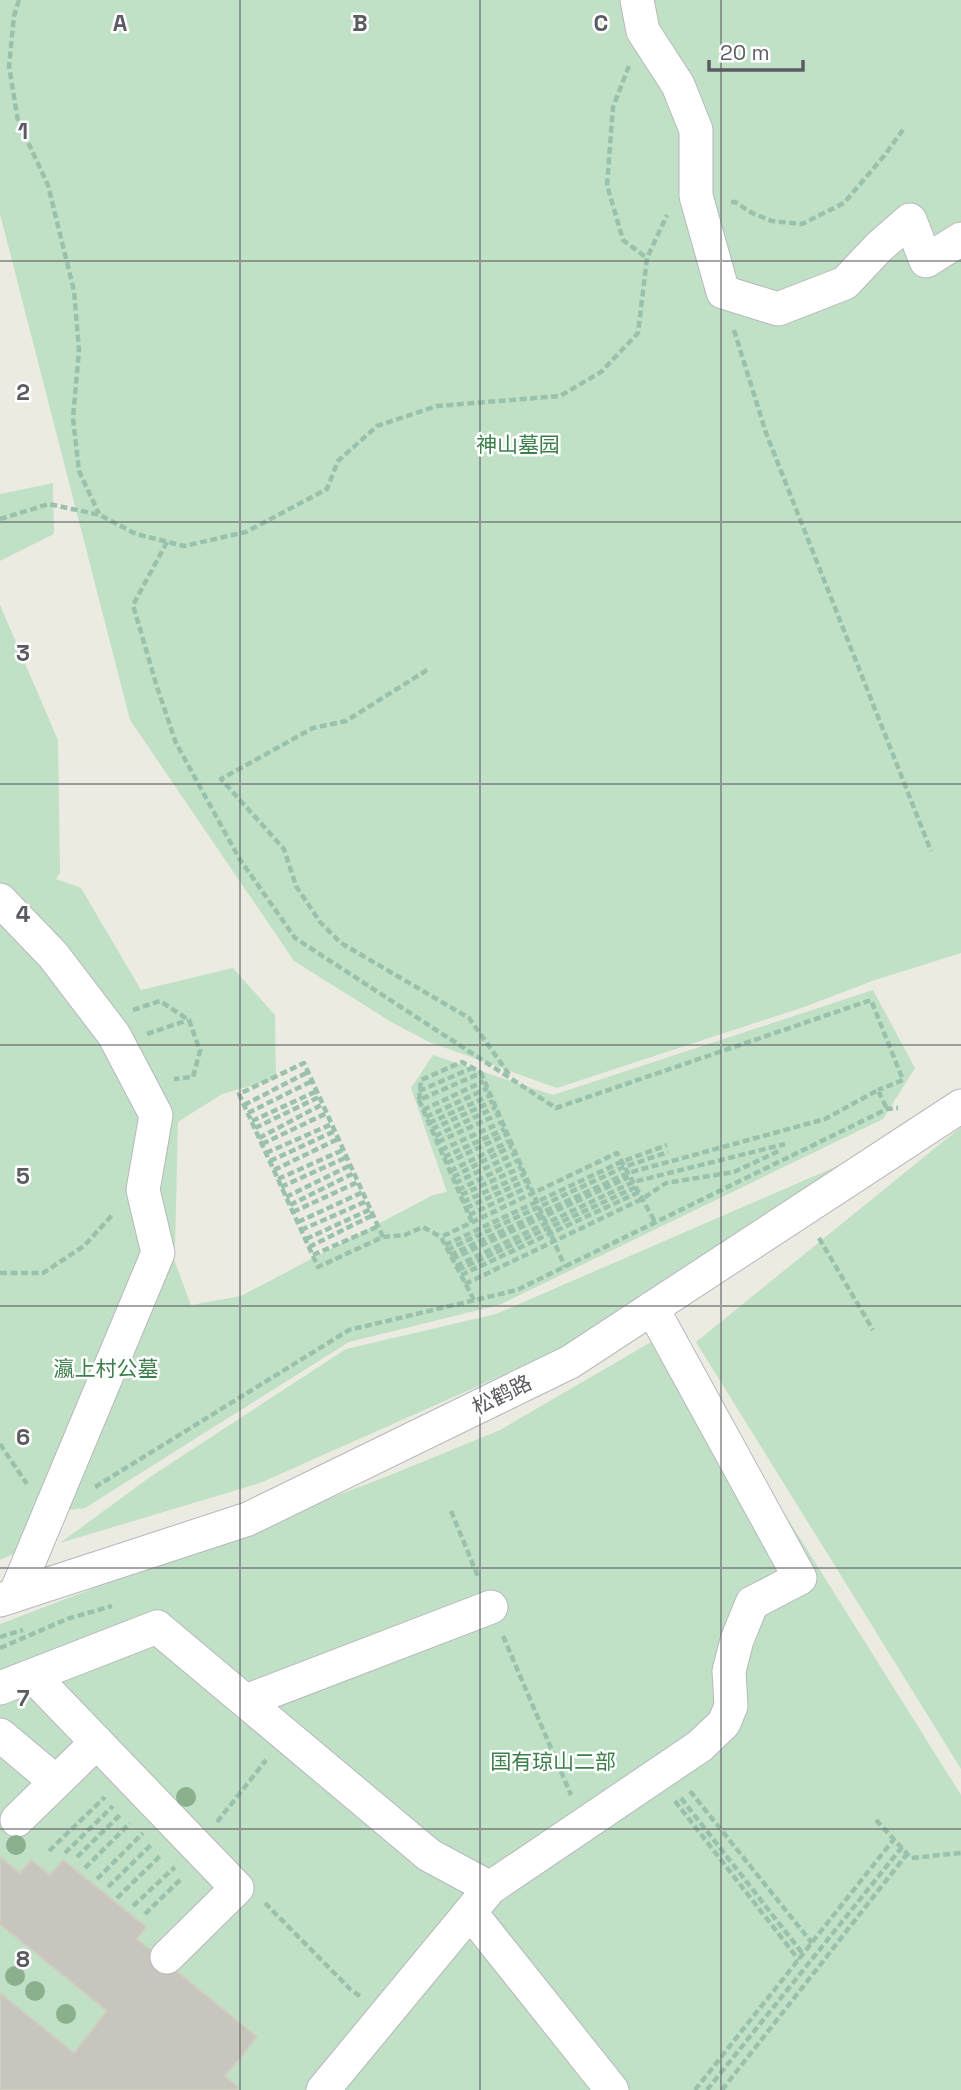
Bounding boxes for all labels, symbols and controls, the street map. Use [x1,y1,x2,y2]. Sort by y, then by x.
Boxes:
text: A [113,8,128,38]
text: B [352,8,368,38]
text: C [594,8,608,38]
scale bar [709,28,804,72]
text: 20 m [720,39,770,66]
text: 1 [18,116,28,146]
text: 2 [16,377,30,407]
park label: 神山墓园 [476,431,560,458]
text: 3 [16,638,30,668]
text: 4 [16,899,31,929]
text: 5 [16,1161,30,1191]
park label: 瀛上村公墓 [54,1355,159,1382]
street label: 松鹤路 [468,1369,536,1420]
text: 6 [16,1422,30,1452]
text: 7 [17,1683,30,1713]
park label: 国有琼山二部 [490,1748,616,1775]
text: 8 [16,1944,30,1974]

